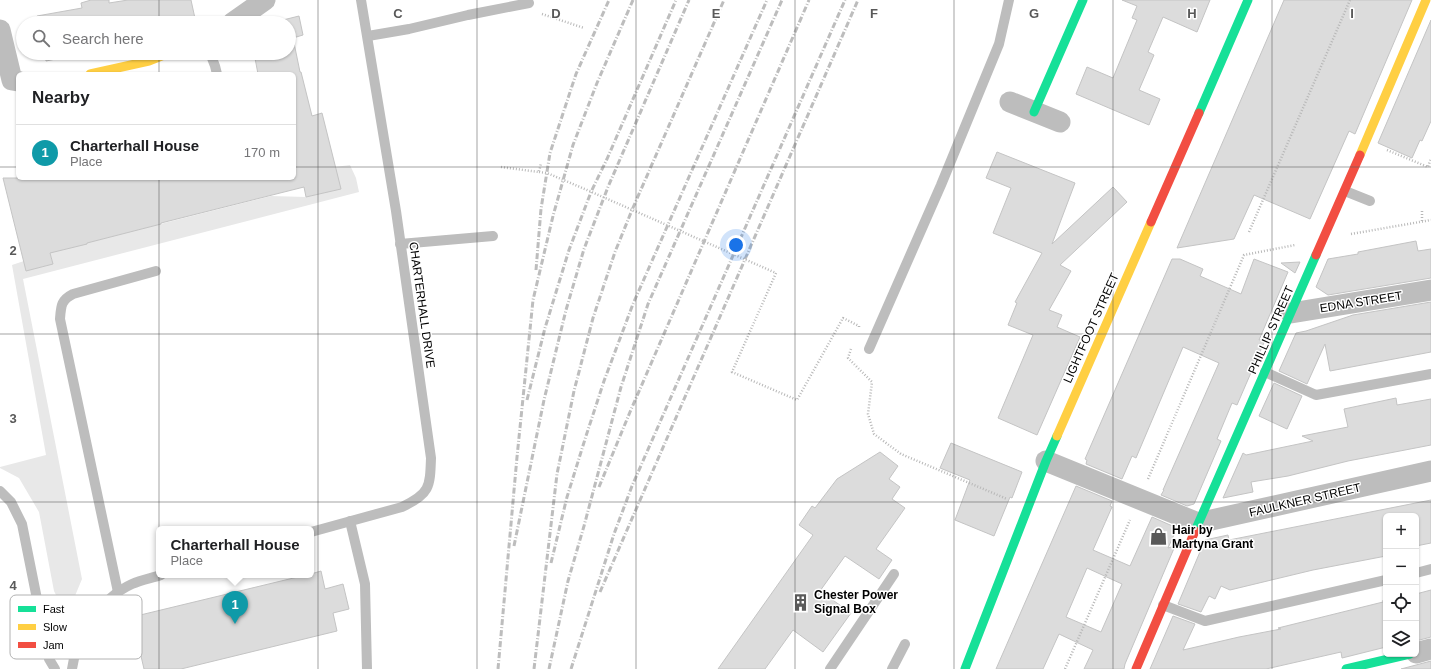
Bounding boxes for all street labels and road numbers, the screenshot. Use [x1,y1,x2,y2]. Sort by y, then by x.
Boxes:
street label: CHARTERHALL DRIVE [406,241,438,369]
street label: LIGHTFOOT STREET [1060,270,1122,385]
street label: PHILLIP STREET [1245,283,1297,376]
street label: EDNA STREET [1319,288,1404,315]
street label: FAULKNER STREET [1248,480,1363,520]

